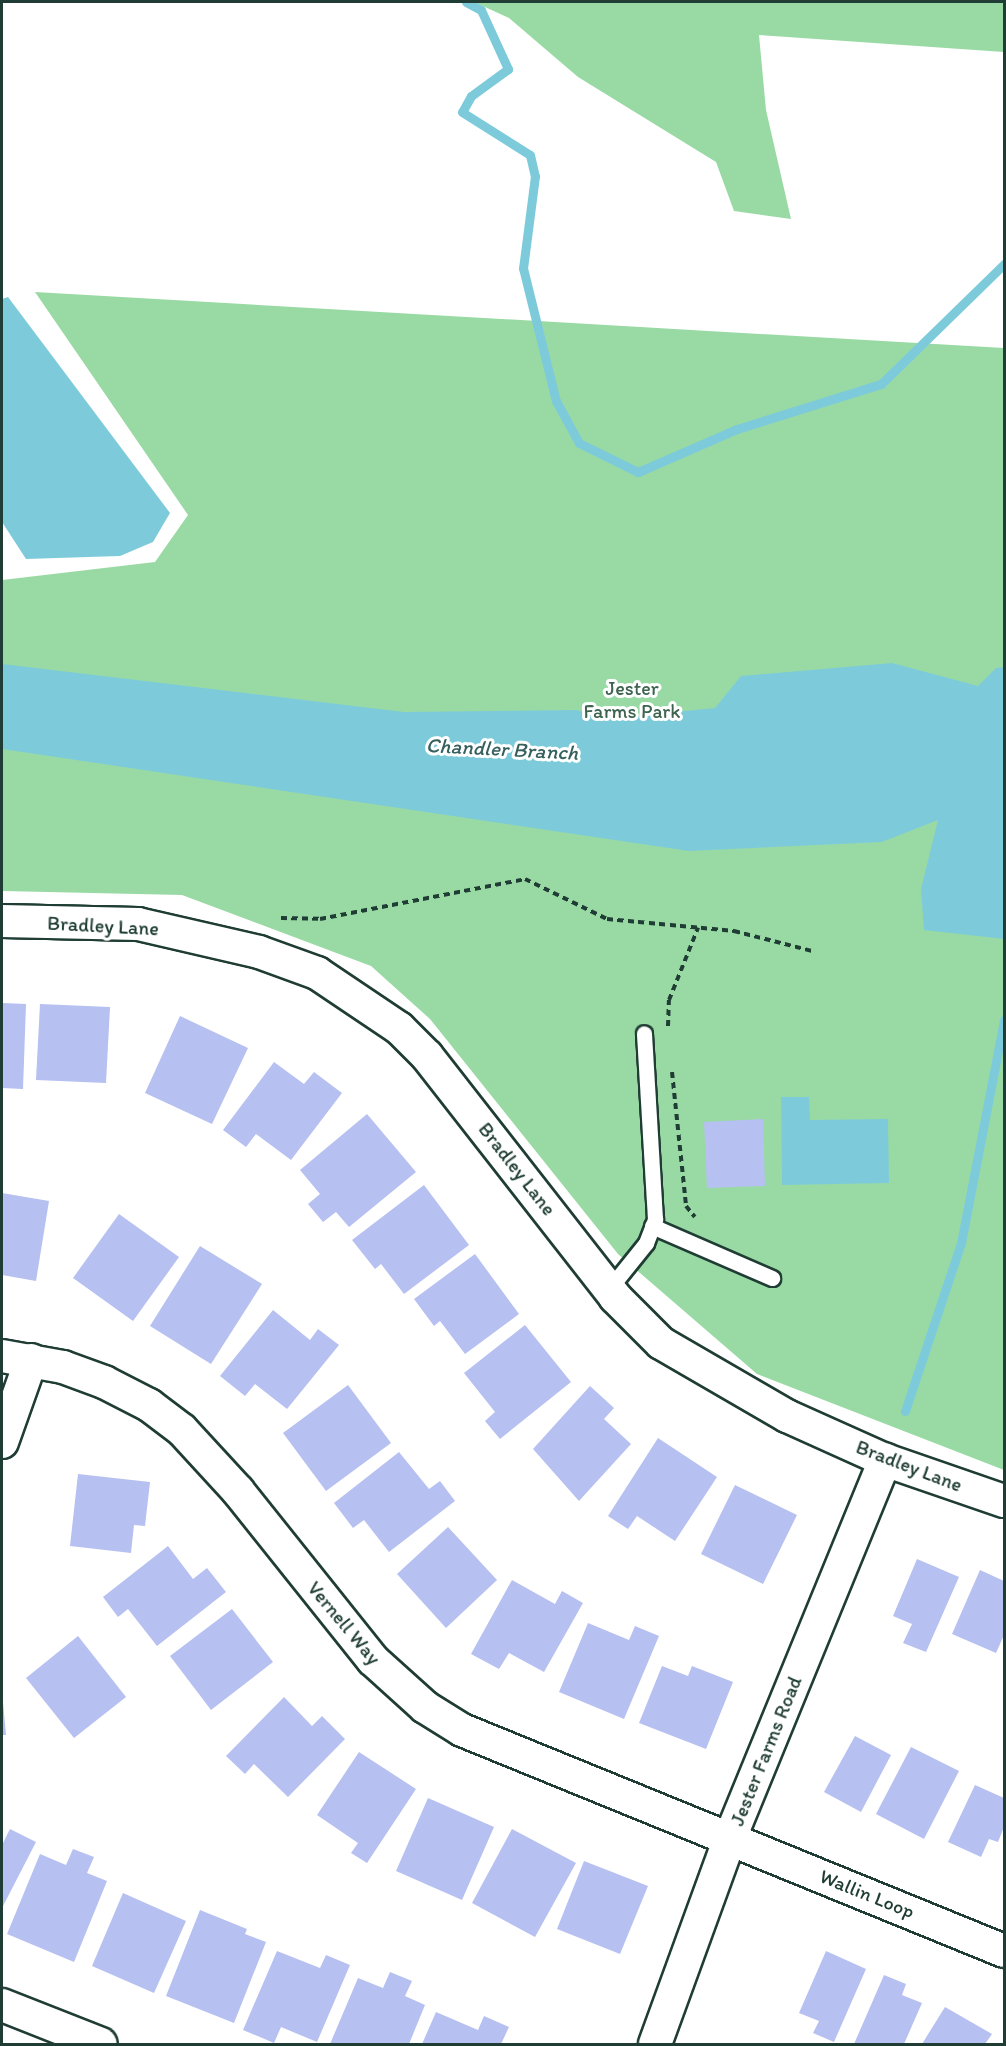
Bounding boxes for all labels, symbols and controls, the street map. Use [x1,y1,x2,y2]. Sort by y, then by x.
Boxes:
park label: Jester Farms Park [584,676,680,723]
water label: Chandler Branch [425,732,579,766]
street label: Bradley Lane [46,911,160,941]
street label: Bradley Lane [473,1117,561,1221]
street label: Bradley Lane [852,1435,966,1497]
street label: Vernell Way [303,1577,385,1669]
street label: Jester Farms Road [725,1673,807,1829]
street label: Wallin Loop [816,1864,918,1924]

